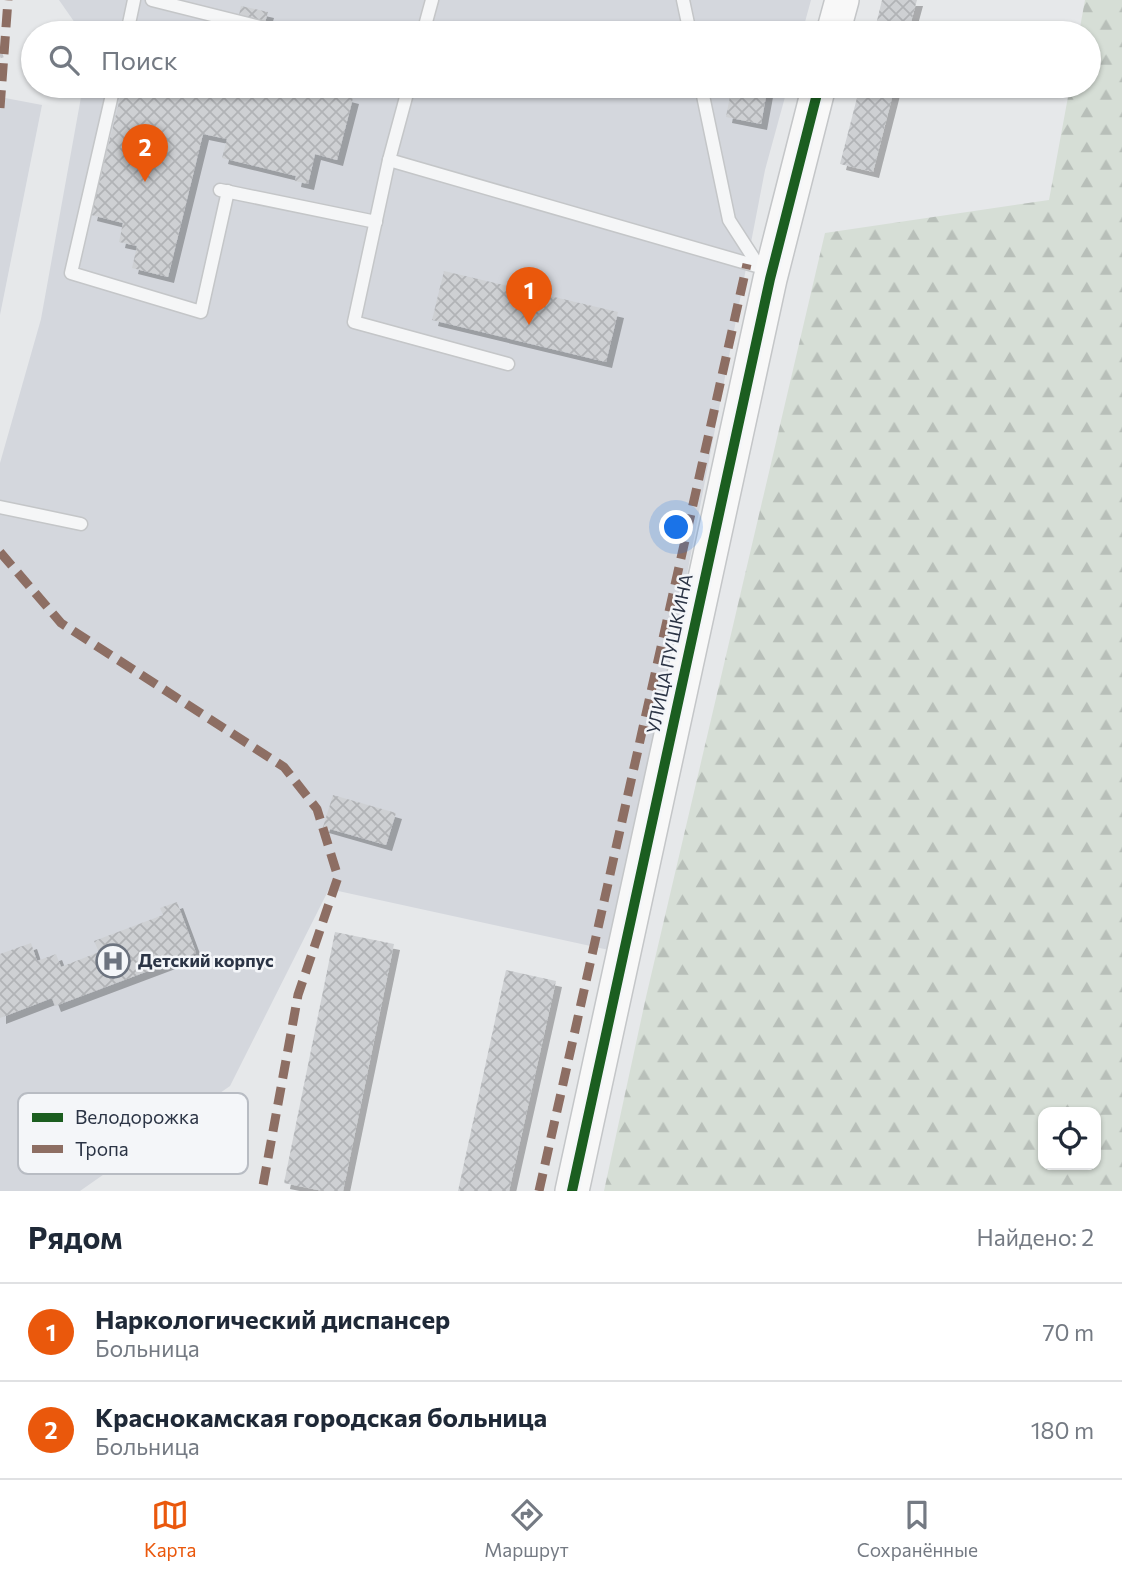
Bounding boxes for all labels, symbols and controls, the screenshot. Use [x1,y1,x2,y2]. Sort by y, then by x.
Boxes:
search box [21,21,1101,98]
icon: search [45,41,83,79]
text: Поиск [101,44,178,75]
pin: 2 [122,124,168,182]
pin: 1 [506,267,552,325]
your location [659,510,693,544]
street label: УЛИЦА ПУШКИНА [641,572,697,736]
hospital icon: Детский корпус [94,942,132,980]
place label: Детский корпус [138,949,274,971]
legend [18,1093,248,1174]
text: Велодорожка [75,1105,199,1128]
map controls [1038,1107,1101,1170]
button: locate [1038,1107,1101,1170]
text: Тропа [75,1137,129,1160]
text: Рядом [28,1218,122,1255]
text: Найдено: 2 [977,1223,1094,1251]
text: Наркологический диспансер [95,1303,450,1334]
text: 1 [46,1318,56,1346]
text: 70 m [1042,1318,1094,1346]
text: Больница [95,1334,200,1362]
text: Краснокамская городская больница [95,1401,547,1432]
text: 2 [44,1416,58,1444]
text: 180 m [1031,1416,1094,1444]
text: Больница [95,1432,200,1460]
tab: Карта [144,1496,196,1561]
tab: Маршрут [484,1496,569,1561]
tab: Сохранённые [857,1496,978,1561]

